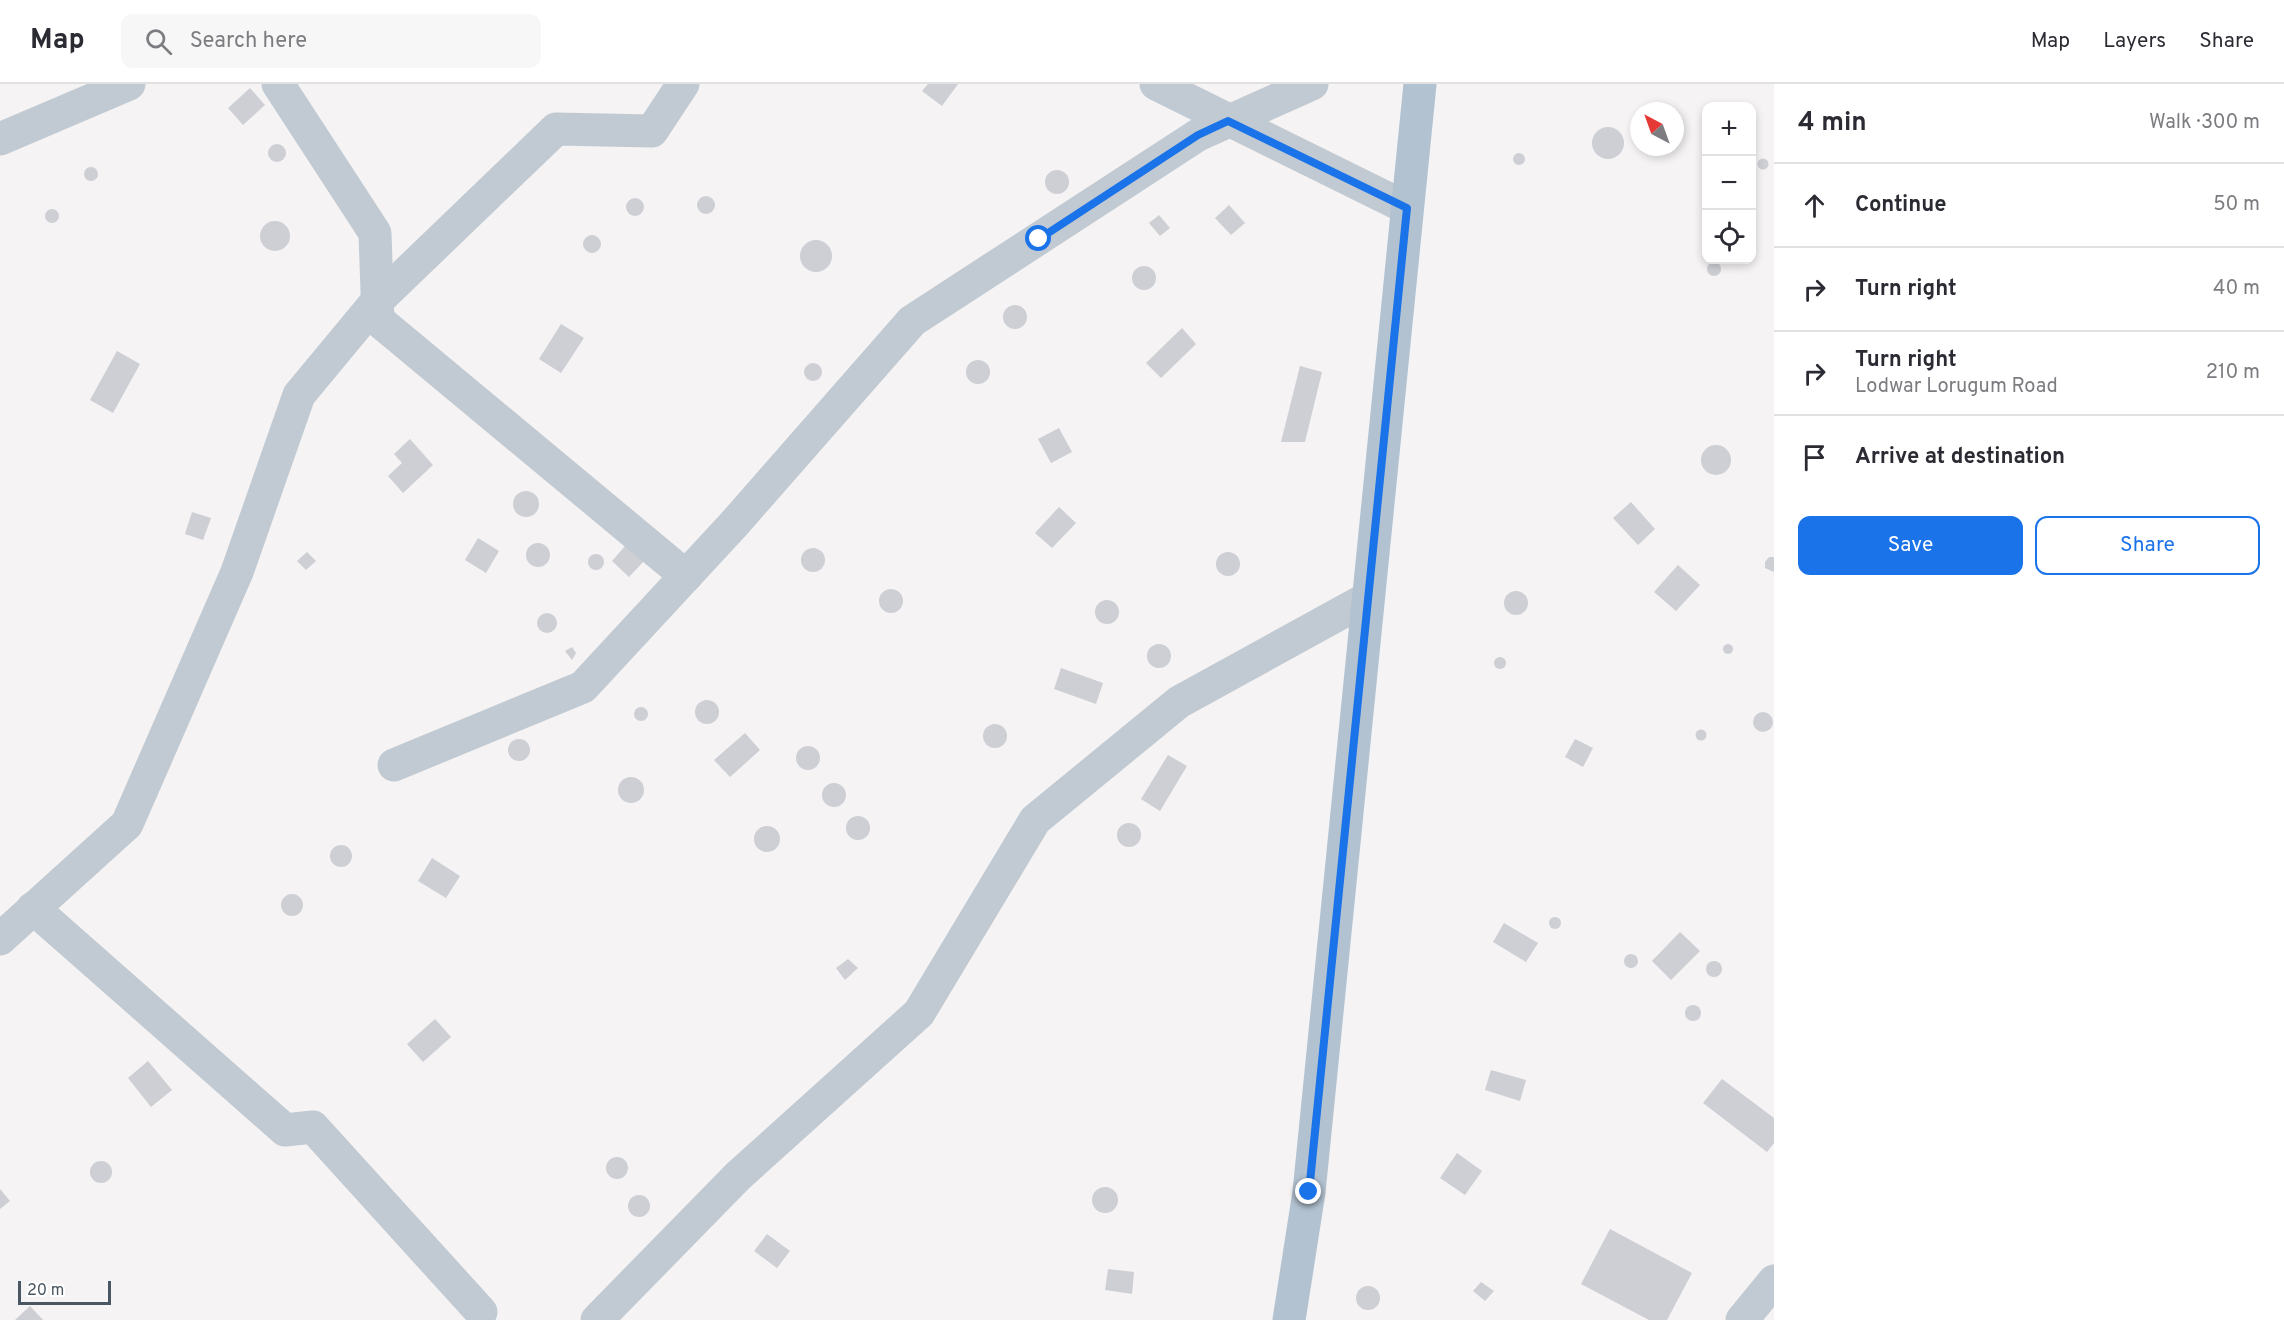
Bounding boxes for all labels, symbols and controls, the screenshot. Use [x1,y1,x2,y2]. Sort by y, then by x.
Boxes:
search box [121,14,541,68]
text: Map [30,23,85,59]
icon: search [142,25,175,58]
text: Search here [190,28,307,55]
text: Map [2031,28,2070,55]
text: Layers [2103,28,2166,55]
text: Share [2199,28,2254,55]
north arrow [1630,102,1684,156]
map controls [1702,102,1756,264]
button: + [1702,102,1756,156]
text: 4 min [1798,107,1867,140]
text: Walk · 300 m [2149,110,2260,136]
button: − [1702,156,1756,210]
icon: ahead [1798,189,1831,222]
text: Continue [1855,192,1946,219]
text: 50 m [2213,192,2260,218]
button: locate [1702,210,1756,264]
route start [1025,225,1051,251]
icon: right [1798,273,1831,306]
text: Turn right [1855,276,1957,303]
text: 40 m [2213,276,2260,302]
text: Turn right [1855,347,1957,374]
icon: right [1798,357,1831,390]
text: 210 m [2206,360,2260,386]
text: Lodwar Lorugum Road [1855,374,2058,400]
icon: arrive [1798,441,1831,474]
text: Arrive at destination [1855,444,2065,471]
button: Save [1798,516,2023,575]
button: Share [2035,516,2260,575]
route end [1295,1178,1321,1204]
scale bar [18,1278,111,1306]
text: 20 m [27,1281,64,1301]

